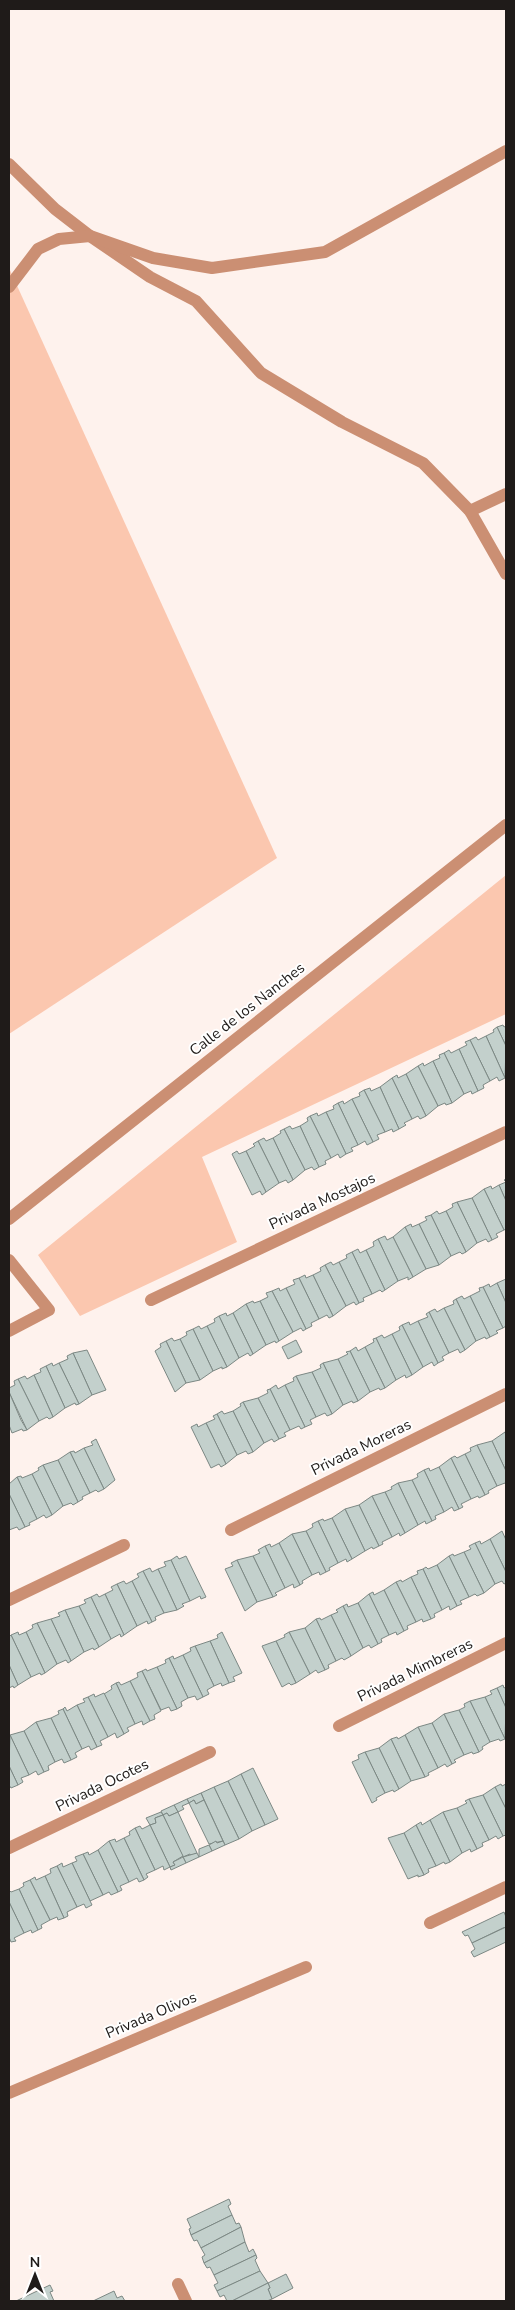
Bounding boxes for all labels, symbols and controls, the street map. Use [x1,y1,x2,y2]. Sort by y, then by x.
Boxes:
street label: Calle de los Nanches [185,958,309,1060]
street label: Privada Mostajos [266,1168,378,1234]
street label: Privada Moreras [308,1414,414,1480]
street label: Privada Mimbreras [354,1633,476,1707]
street label: Privada Ocotes [52,1754,152,1816]
street label: Privada Olivos [103,1987,199,2043]
north arrow [10,2250,60,2300]
text: N [30,2253,40,2272]

